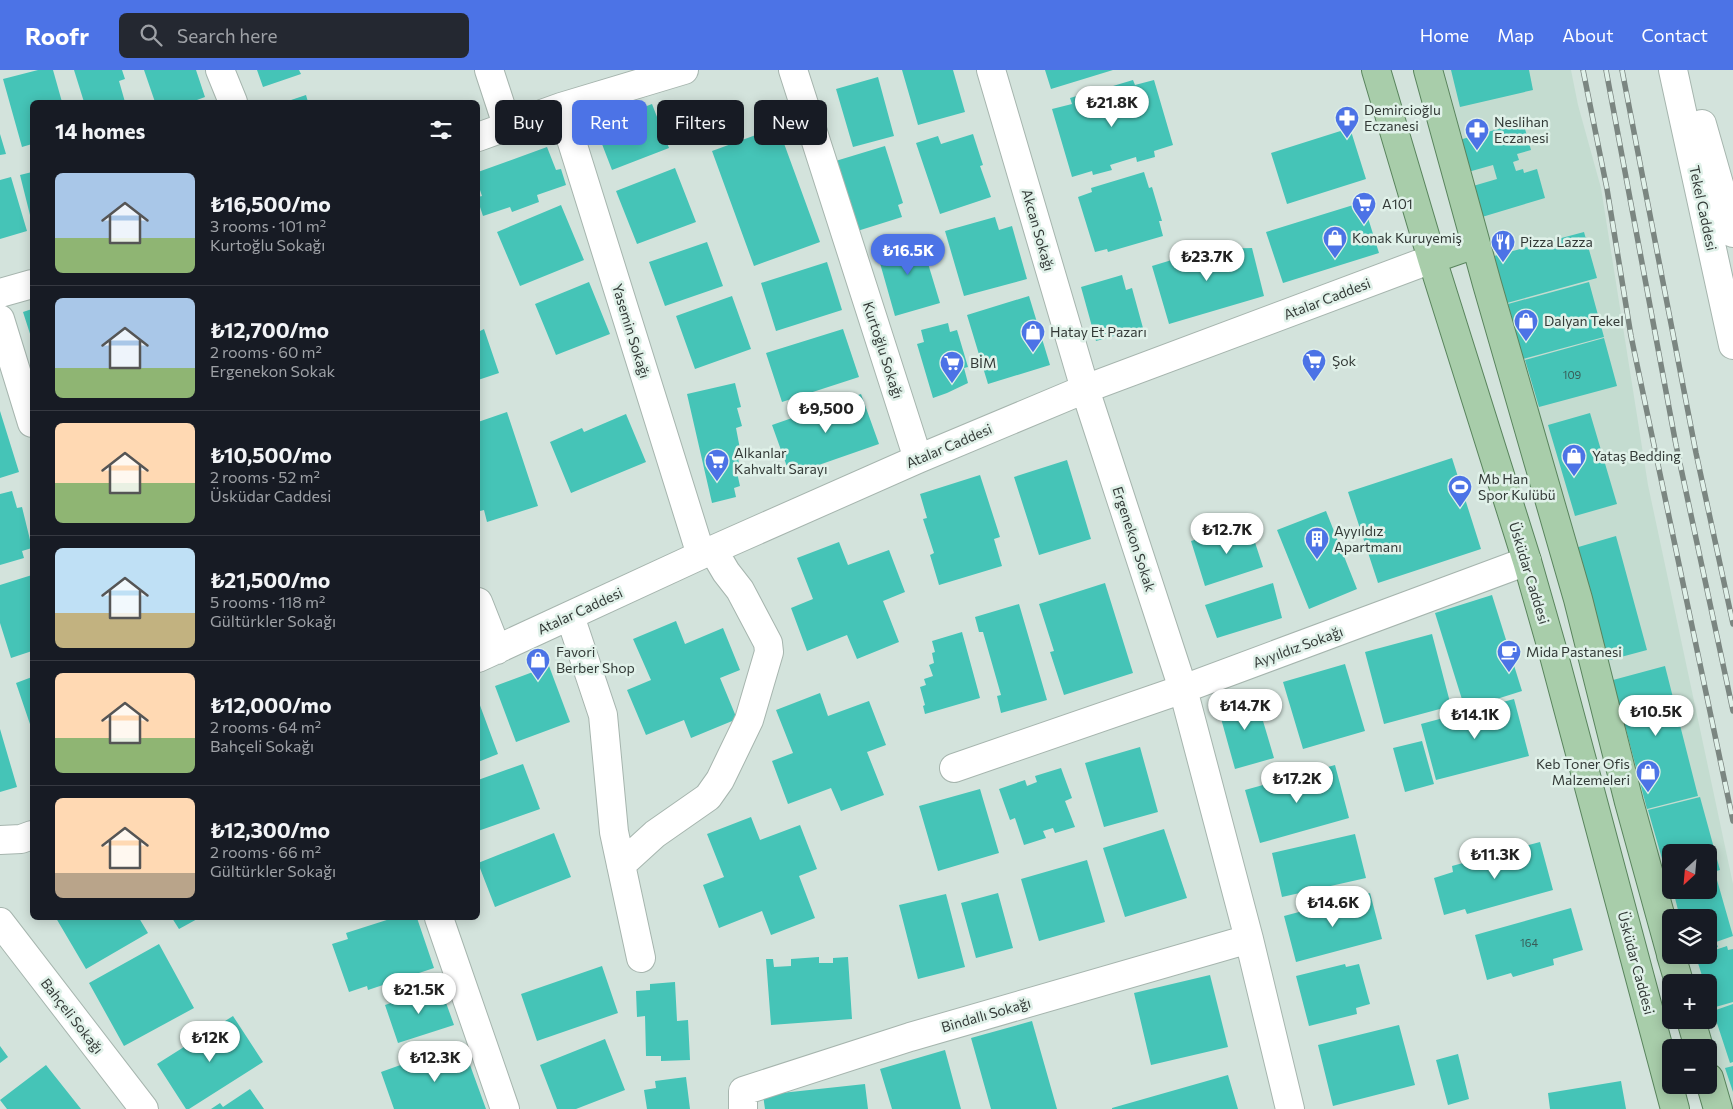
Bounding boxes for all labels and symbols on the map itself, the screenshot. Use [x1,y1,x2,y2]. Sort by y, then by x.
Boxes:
pin: ₺21.8K [1071,85,1153,128]
place label: Demircioğlu Eczanesi [1364,101,1441,134]
pharmacy icon: Demircioğlu Eczanesi [1334,105,1360,139]
place label: Neslihan Eczanesi [1494,113,1549,146]
pharmacy icon: Neslihan Eczanesi [1464,117,1490,151]
street label: Tekel Caddesi [1686,164,1721,252]
street label: Akcan Sokağı [1019,187,1058,273]
supermarket icon: A101 [1351,191,1377,225]
place label: A101 [1382,195,1413,212]
shop icon: Konak Kuruyemiş [1322,225,1348,259]
place label: Konak Kuruyemiş [1352,229,1462,246]
restaurant icon: Pizza Lazza [1490,229,1516,263]
place label: Pizza Lazza [1520,233,1593,250]
pin: ₺16.5K [867,234,949,276]
pin: ₺23.7K [1166,240,1248,282]
street label: Atalar Caddesi [1281,274,1373,323]
street label: Yasemin Sokağı [609,282,654,380]
street label: Kurtoğlu Sokağı [860,299,907,400]
shop icon: Dalyan Tekel [1513,308,1539,342]
place label: Dalyan Tekel [1544,312,1624,329]
shop icon: Hatay Et Pazarı [1020,319,1046,353]
place label: Hatay Et Pazarı [1050,323,1147,340]
supermarket icon: Şok [1301,348,1327,382]
supermarket icon: BİM [939,350,965,384]
place label: Şok [1332,352,1357,369]
place label: BİM [970,354,996,371]
house number: 109 [1563,368,1582,381]
pin: ₺9,500 [785,392,867,434]
street label: Atalar Caddesi [903,420,994,471]
shop icon: Yataş Bedding [1561,443,1587,477]
place label: Alkanlar Kahvaltı Sarayı [734,444,828,477]
place label: Yataş Bedding [1592,447,1681,464]
supermarket icon: Alkanlar Kahvaltı Sarayı [704,448,730,482]
place label: Mb Han Spor Kulübü [1478,470,1556,503]
sports icon: Mb Han Spor Kulübü [1447,474,1473,508]
street label: Ergenekon Sokak [1109,484,1160,594]
pin: ₺12.7K [1186,512,1268,555]
street label: Üsküdar Caddesi [1506,520,1553,626]
place label: Ayyıldız Apartmanı [1334,522,1402,555]
building icon: Ayyıldız Apartmanı [1304,526,1330,560]
street label: Atalar Caddesi [535,583,625,638]
street label: Ayyıldız Sokağı [1250,622,1345,671]
cafe icon: Mida Pastanesi [1496,639,1522,673]
place label: Favori Berber Shop [556,643,635,676]
place label: Mida Pastanesi [1526,643,1622,660]
shop icon: Favori Berber Shop [525,647,551,681]
pin: ₺14.7K [1204,688,1286,731]
pin: ₺10.5K [1615,694,1697,737]
pin: ₺14.1K [1434,698,1516,740]
place label: Keb Toner Ofis Malzemeleri [1536,755,1630,788]
shop icon: Keb Toner Ofis Malzemeleri [1635,759,1661,793]
pin: ₺17.2K [1256,762,1338,804]
pin: ₺11.3K [1454,838,1536,880]
north arrow [1662,844,1718,899]
pin: ₺14.6K [1292,886,1374,928]
street label: Üsküdar Caddesi [1615,909,1658,1016]
house number: 164 [1520,936,1538,949]
pin: ₺21.5K [378,972,460,1015]
street label: Bahçeli Sokağı [38,975,107,1057]
street label: Bindallı Sokağı [939,994,1032,1035]
pin: ₺12K [180,1020,240,1063]
pin: ₺12.3K [394,1040,476,1083]

